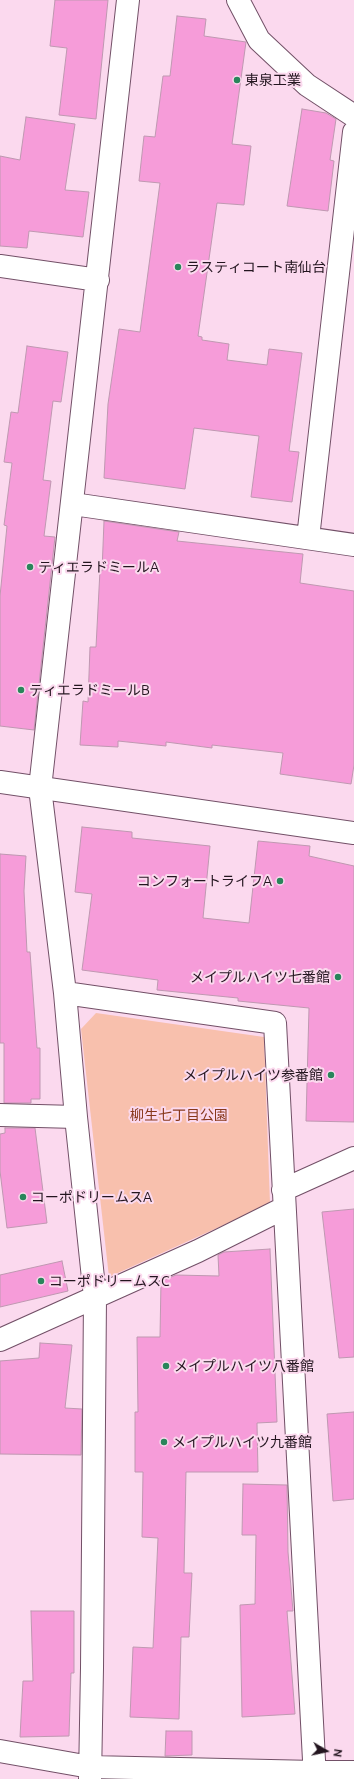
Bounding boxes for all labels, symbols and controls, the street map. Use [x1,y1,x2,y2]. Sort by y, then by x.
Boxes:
place label: 東泉工業 [245,72,301,88]
marker: 東泉工業 [232,75,242,85]
place label: ラスティコート南仙台 [186,259,326,275]
marker: ラスティコート南仙台 [173,262,183,272]
place label: ティエラドミールA [38,559,159,575]
marker: ティエラドミールA [25,562,35,572]
place label: ティエラドミールB [29,682,150,698]
marker: ティエラドミールB [16,685,26,695]
place label: コンフォートライフA [137,873,272,889]
marker: コンフォートライフA [275,876,285,886]
place label: メイプルハイツ七番館 [190,969,330,985]
marker: メイプルハイツ七番館 [333,972,343,982]
place label: メイプルハイツ参番館 [183,1067,323,1083]
marker: メイプルハイツ参番館 [326,1070,336,1080]
park label: 柳生七丁目公園 [130,1107,228,1123]
place label: コーポドリームスA [31,1189,152,1205]
marker: コーポドリームスA [18,1192,28,1202]
place label: コーポドリームスC [49,1273,170,1289]
marker: コーポドリームスC [36,1276,46,1286]
place label: メイプルハイツ八番館 [174,1358,314,1374]
marker: メイプルハイツ八番館 [161,1361,171,1371]
place label: メイプルハイツ九番館 [172,1434,312,1450]
marker: メイプルハイツ九番館 [159,1437,169,1447]
north arrow [306,1731,346,1771]
text: N [331,1748,344,1758]

